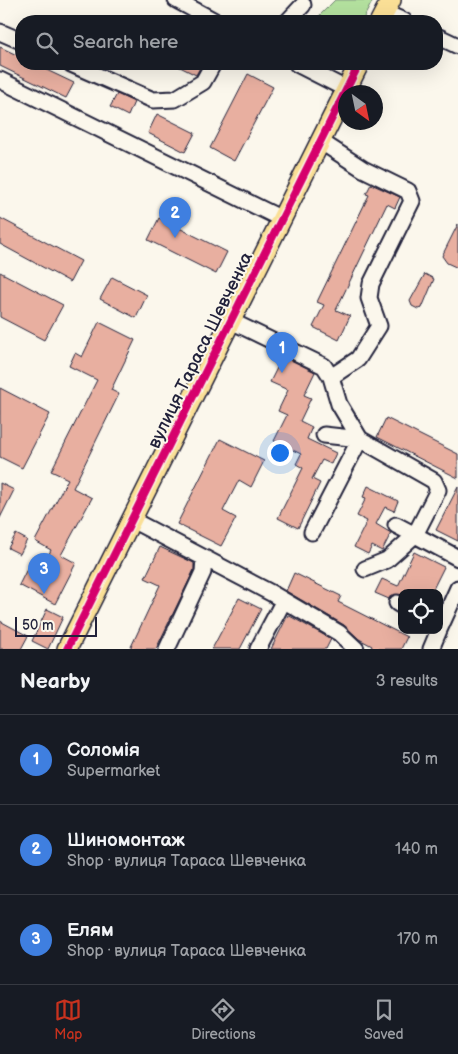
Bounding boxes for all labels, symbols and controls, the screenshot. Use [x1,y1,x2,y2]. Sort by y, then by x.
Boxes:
search box [15,15,443,70]
icon: search [33,29,61,57]
text: Search here [73,31,178,54]
north arrow [338,85,383,130]
pin: 2 [159,197,191,238]
street label: вулиця Тараса Шевченка [144,248,257,452]
pin: 1 [266,332,298,373]
your location [267,440,293,466]
pin: 3 [28,553,60,594]
map controls [398,589,443,634]
button: locate [398,589,443,634]
scale bar [15,614,98,637]
text: 50 m [22,617,54,634]
text: Nearby [20,669,90,694]
text: 3 results [376,672,438,691]
text: Соломiя [67,739,140,762]
text: 1 [33,750,39,769]
text: 50 m [402,750,438,769]
text: Supermarket [67,762,160,781]
text: Шиномонтаж [67,829,185,852]
text: 2 [31,840,41,859]
text: 140 m [395,840,438,859]
text: Shop · вулиця Тараса Шевченка [67,852,306,871]
text: Елям [67,919,114,942]
text: 3 [31,930,41,949]
text: 170 m [397,930,438,949]
text: Shop · вулиця Тараса Шевченка [67,942,306,961]
tab: Map [54,996,83,1043]
tab: Directions [191,996,256,1043]
tab: Saved [364,996,404,1043]

